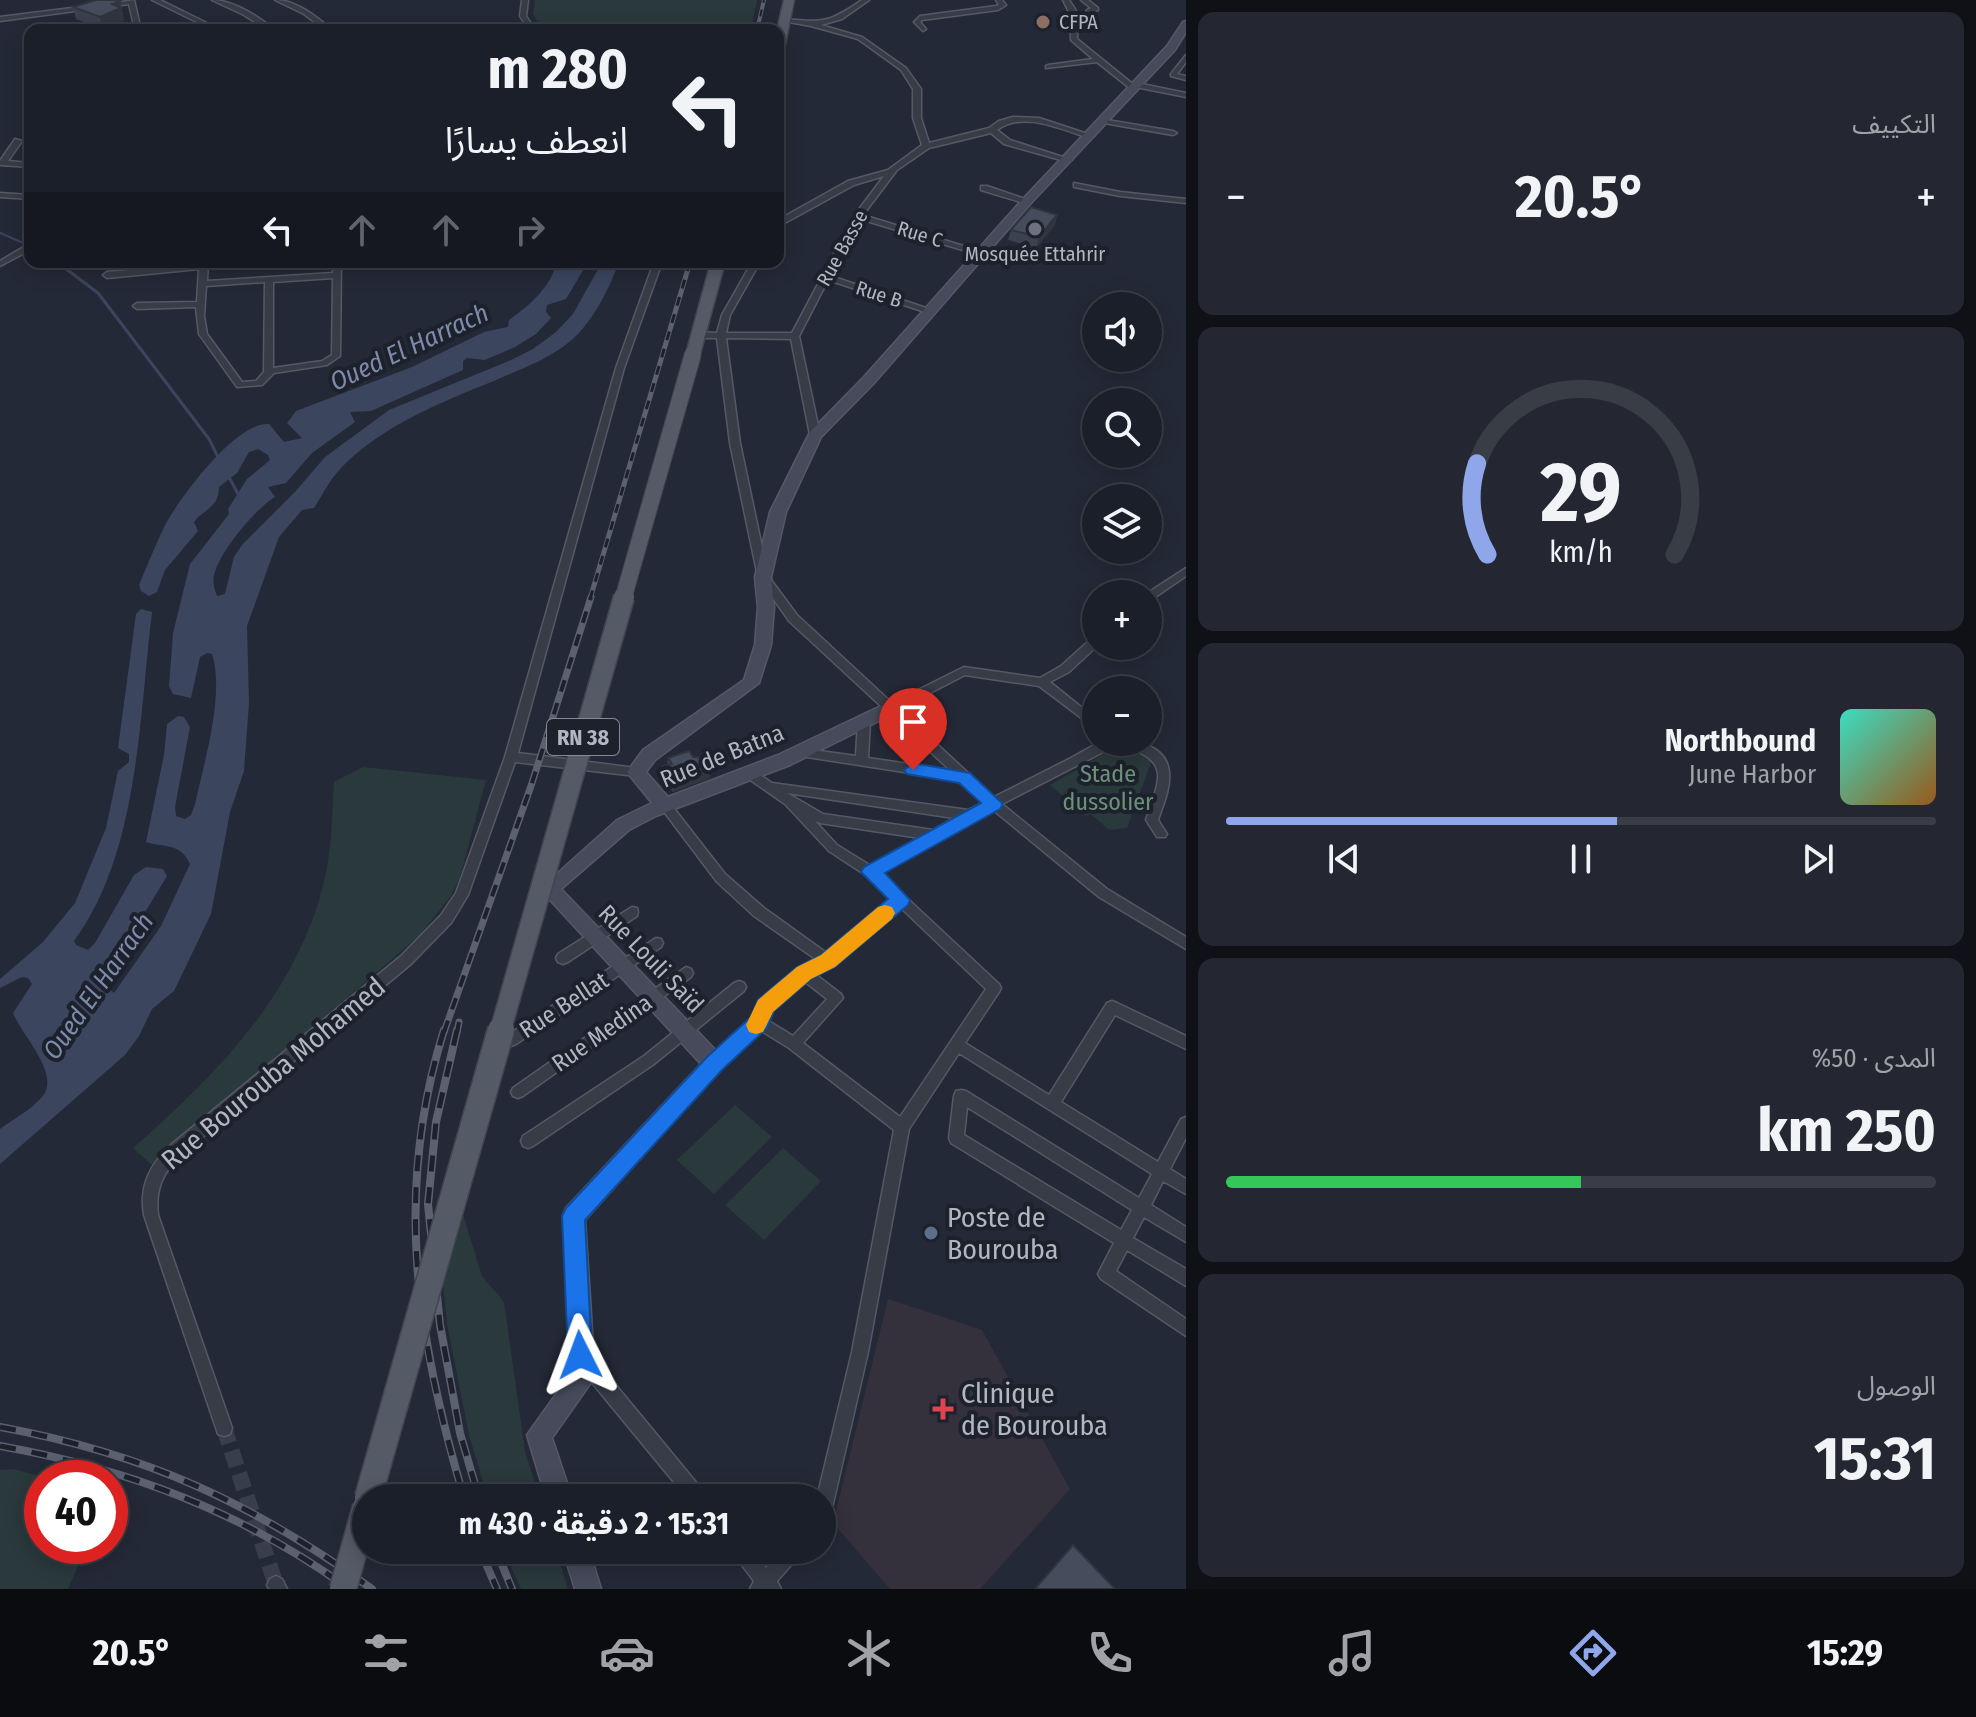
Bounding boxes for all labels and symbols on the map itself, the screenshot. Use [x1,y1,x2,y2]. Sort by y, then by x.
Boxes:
place label: CFPA [1059,10,1098,34]
marker: CFPA [1034,13,1052,31]
street label: Rue Basse [811,206,873,290]
street label: Rue C [894,216,946,252]
marker: Mosquée Ettahrir [1026,220,1044,238]
place label: Mosquée Ettahrir [965,242,1105,266]
street label: Rue B [853,275,905,313]
water label: Oued El Harrach [325,297,493,398]
pin [879,688,947,770]
road number: RN 38 [547,719,619,755]
street label: Rue de Batna [656,719,788,793]
park label: Stade dussolier [1063,760,1154,816]
street label: Rue Louli Saïd [593,899,709,1019]
water label: Oued El Harrach [37,907,160,1065]
street label: Rue Bellat [514,966,614,1044]
street label: Rue Bourouba Mohamed [155,970,392,1177]
street label: Rue Medina [547,988,657,1078]
place label: Poste de Bourouba [947,1201,1058,1266]
marker: Poste de Bourouba [922,1224,940,1242]
position arrow [538,1313,622,1397]
place label: Clinique de Bourouba [961,1377,1108,1442]
marker: Clinique de Bourouba [932,1398,954,1420]
speed limit sign: 40 [24,1460,128,1564]

